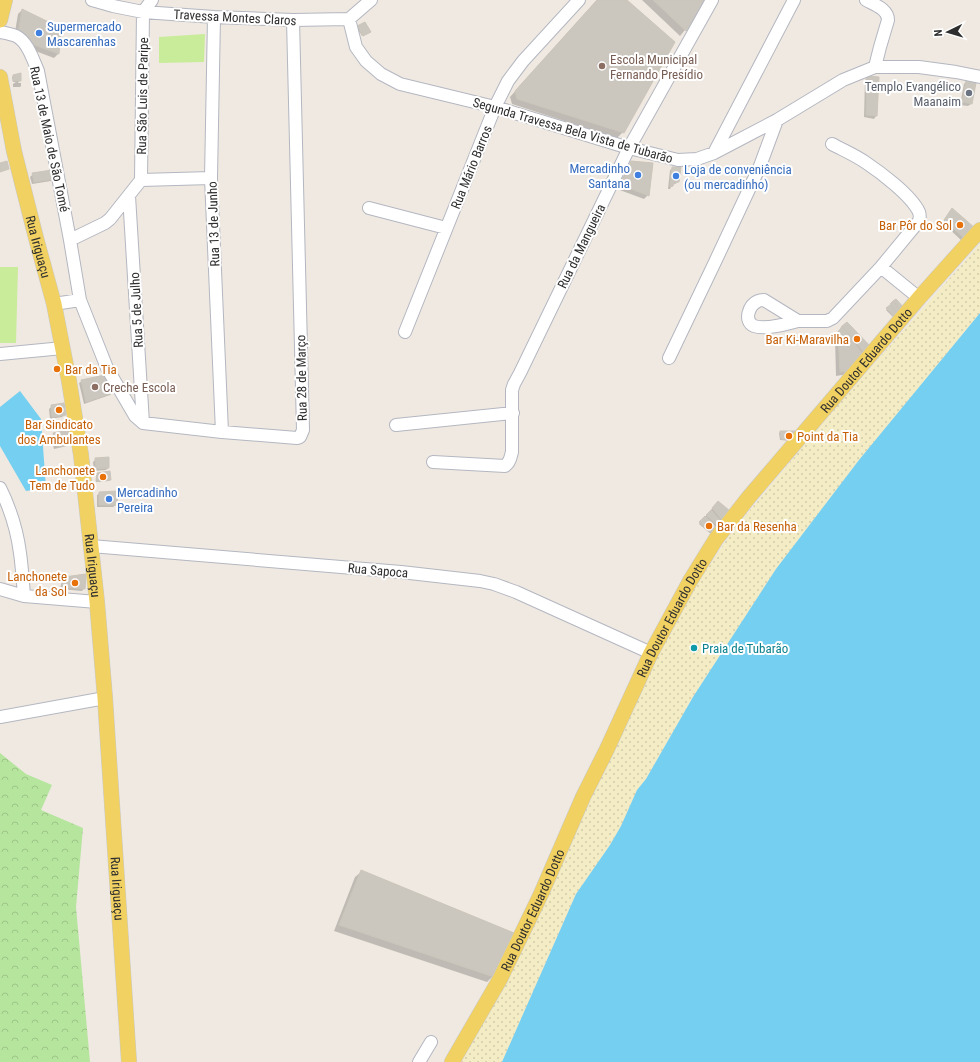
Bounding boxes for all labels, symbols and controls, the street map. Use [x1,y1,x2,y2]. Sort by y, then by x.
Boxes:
street label: Travessa Montes Claros [173,7,297,28]
north arrow [928,12,968,52]
place label: Supermercado Mascarenhas [47,19,121,49]
marker: Supermercado Mascarenhas [34,28,44,38]
text: N [932,29,945,37]
street label: Rua São Luis de Paripe [134,37,151,155]
place label: Escola Municipal Fernando Presídio [610,52,703,82]
marker: Escola Municipal Fernando Presídio [597,61,607,71]
street label: Rua 13 de Maio de São Tomé [27,65,72,213]
place label: Templo Evangélico Maanaim [865,79,961,109]
marker: Templo Evangélico Maanaim [964,88,974,98]
street label: Segunda Travessa Bela Vista de Tubarão [471,95,675,166]
street label: Rua Mário Barros [448,123,495,211]
place label: Mercadinho Santana [569,161,630,191]
place label: Loja de conveniência (ou mercadinho) [684,162,792,192]
marker: Mercadinho Santana [633,170,643,180]
marker: Loja de conveniência (ou mercadinho) [671,171,681,181]
street label: Rua 13 de Junho [205,181,222,267]
street label: Rua da Mangueira [555,202,608,291]
street label: Rua Iriguaçu [23,214,54,280]
place label: Bar Pôr do Sol [879,218,952,233]
marker: Bar Pôr do Sol [955,220,965,230]
street label: Rua 5 de Julho [127,272,146,348]
street label: Rua Doutor Eduardo Dotto [817,305,915,416]
place label: Bar Ki-Maravilha [766,332,849,347]
marker: Bar Ki-Maravilha [852,334,862,344]
street label: Rua 28 de Março [293,335,310,421]
place label: Bar da Tia [65,362,117,377]
marker: Bar da Tia [52,364,62,374]
place label: Creche Escola [103,380,176,395]
marker: Creche Escola [90,382,100,392]
marker: Bar Sindicato dos Ambulantes [54,405,64,415]
place label: Bar Sindicato dos Ambulantes [17,417,101,447]
place label: Point da Tia [797,429,858,444]
marker: Point da Tia [784,431,794,441]
place label: Lanchonete Tem de Tudo [29,463,95,493]
marker: Lanchonete Tem de Tudo [98,472,108,482]
place label: Mercadinho Pereira [117,485,178,515]
marker: Mercadinho Pereira [104,494,114,504]
place label: Bar da Resenha [717,519,797,534]
marker: Bar da Resenha [704,521,714,531]
street label: Rua Iriguaçu [82,533,103,598]
street label: Rua Doutor Eduardo Dotto [634,556,710,680]
street label: Rua Sapoca [347,560,409,581]
place label: Lanchonete da Sol [7,569,67,599]
marker: Lanchonete da Sol [70,578,80,588]
place label: Praia de Tubarão [702,641,788,656]
marker: Praia de Tubarão [689,643,699,653]
street label: Rua Doutor Eduardo Dotto [498,847,568,974]
street label: Rua Iriguaçu [107,856,127,921]

